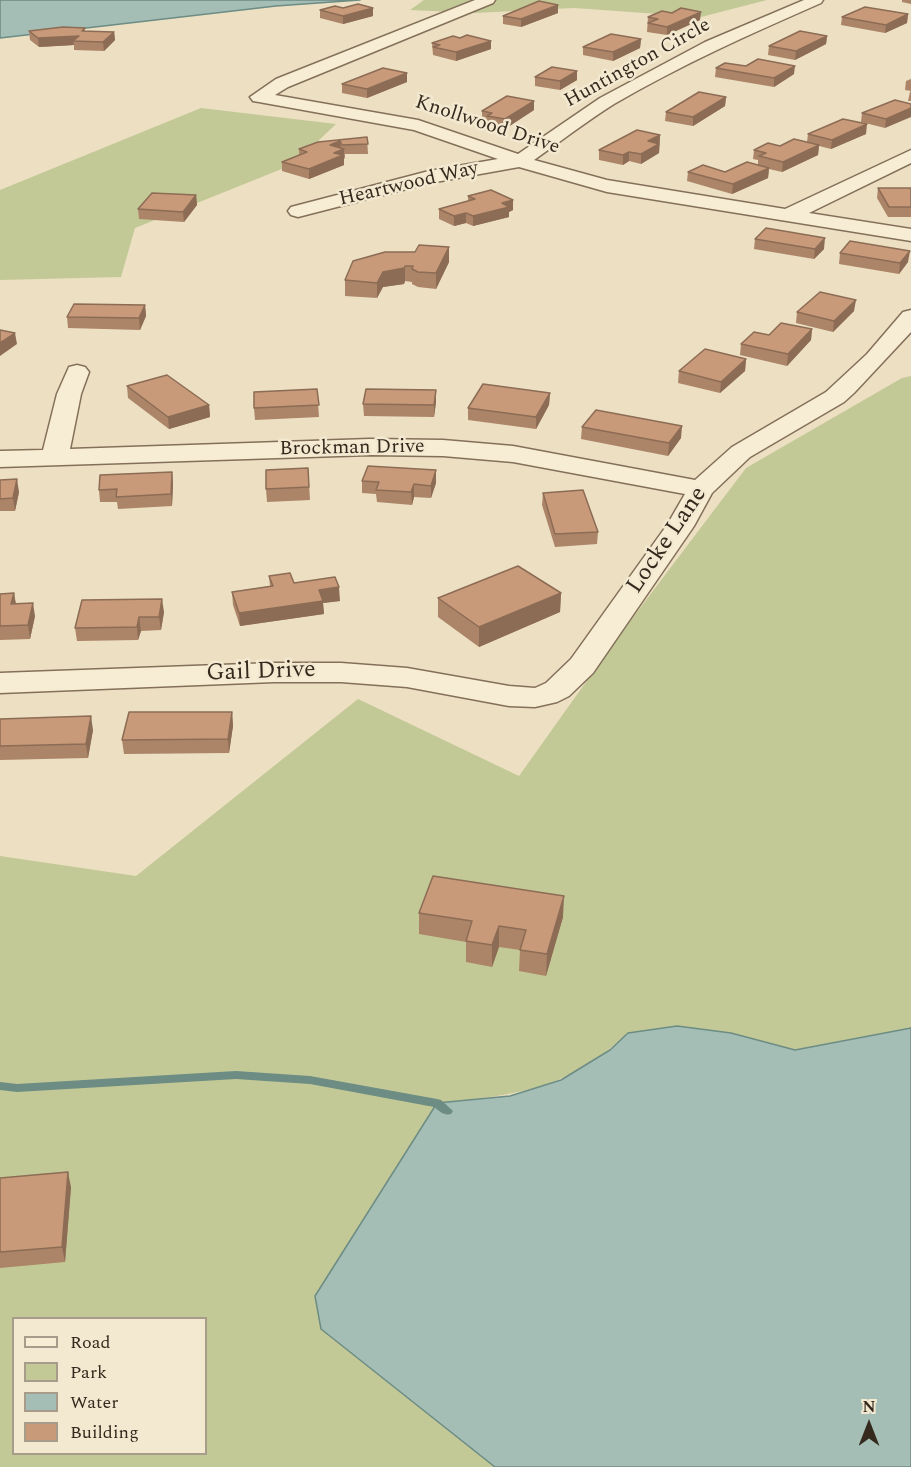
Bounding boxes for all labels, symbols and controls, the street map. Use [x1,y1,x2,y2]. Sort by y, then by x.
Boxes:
street label: Huntington Circle [561,14,715,114]
street label: Knollwood Drive [412,91,562,161]
street label: Heartwood Way [337,157,481,213]
street label: Brockman Drive [279,436,425,462]
street label: Locke Lane [622,482,714,600]
street label: Gail Drive [206,657,316,689]
legend [12,1317,207,1455]
text: Road [70,1329,111,1356]
text: Park [70,1359,107,1386]
text: Water [70,1389,118,1416]
north arrow [839,1395,899,1455]
text: N [862,1395,876,1419]
text: Building [70,1419,139,1446]

